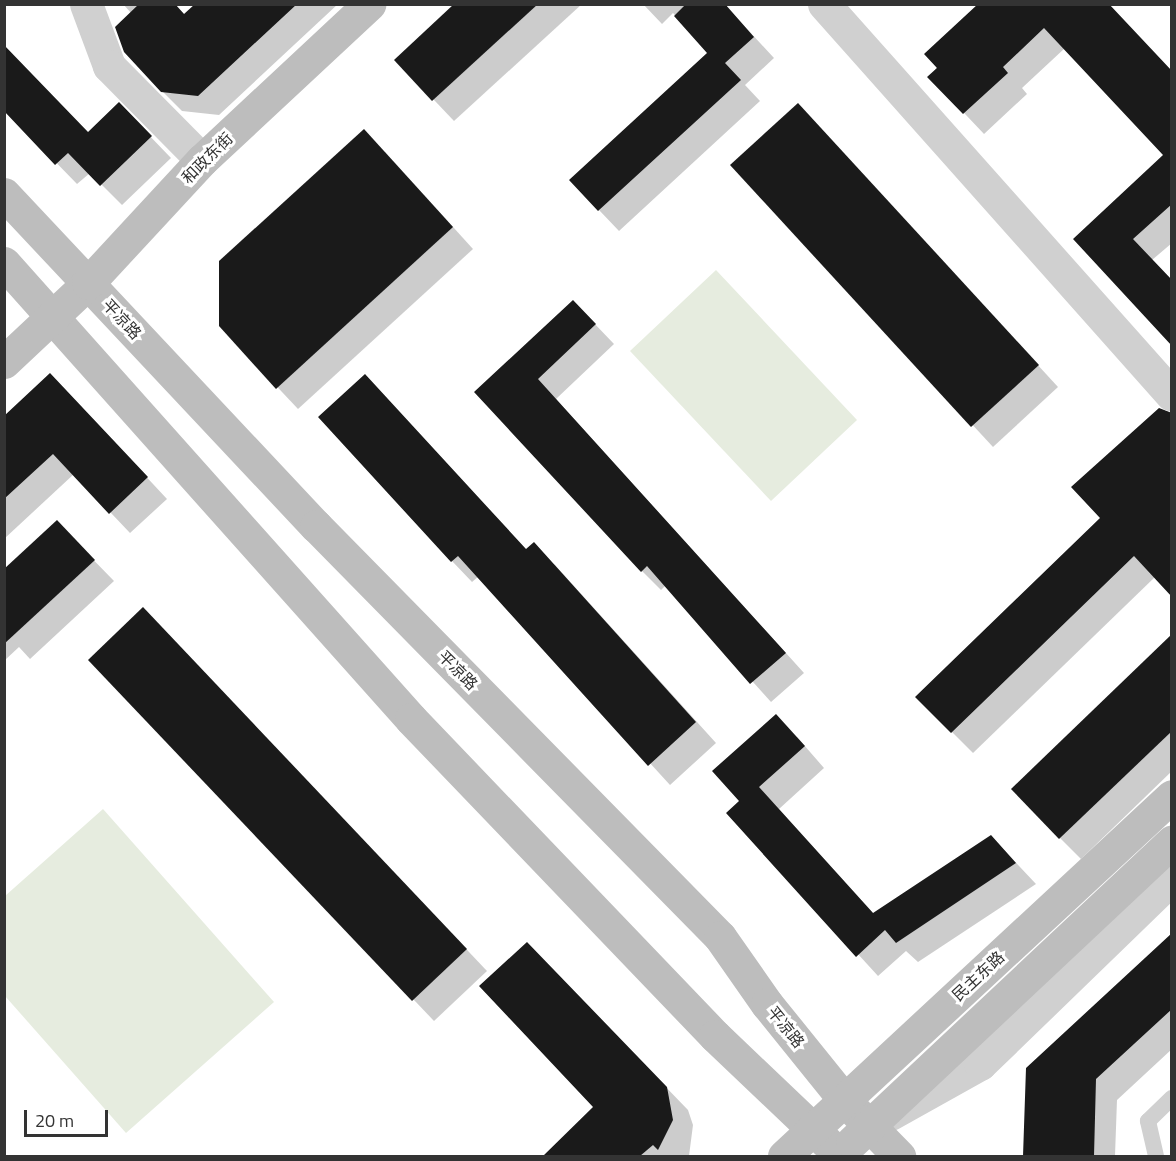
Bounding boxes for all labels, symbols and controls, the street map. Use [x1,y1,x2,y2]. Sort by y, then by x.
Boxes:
street label: 和政东街 [178,129,236,187]
street label: 平凉路 [99,295,145,343]
street label: 平凉路 [434,646,482,694]
street label: 民主东路 [948,947,1008,1005]
street label: 平凉路 [763,1002,809,1052]
scale bar [27,1098,111,1136]
text: 20 m [35,1107,74,1134]

